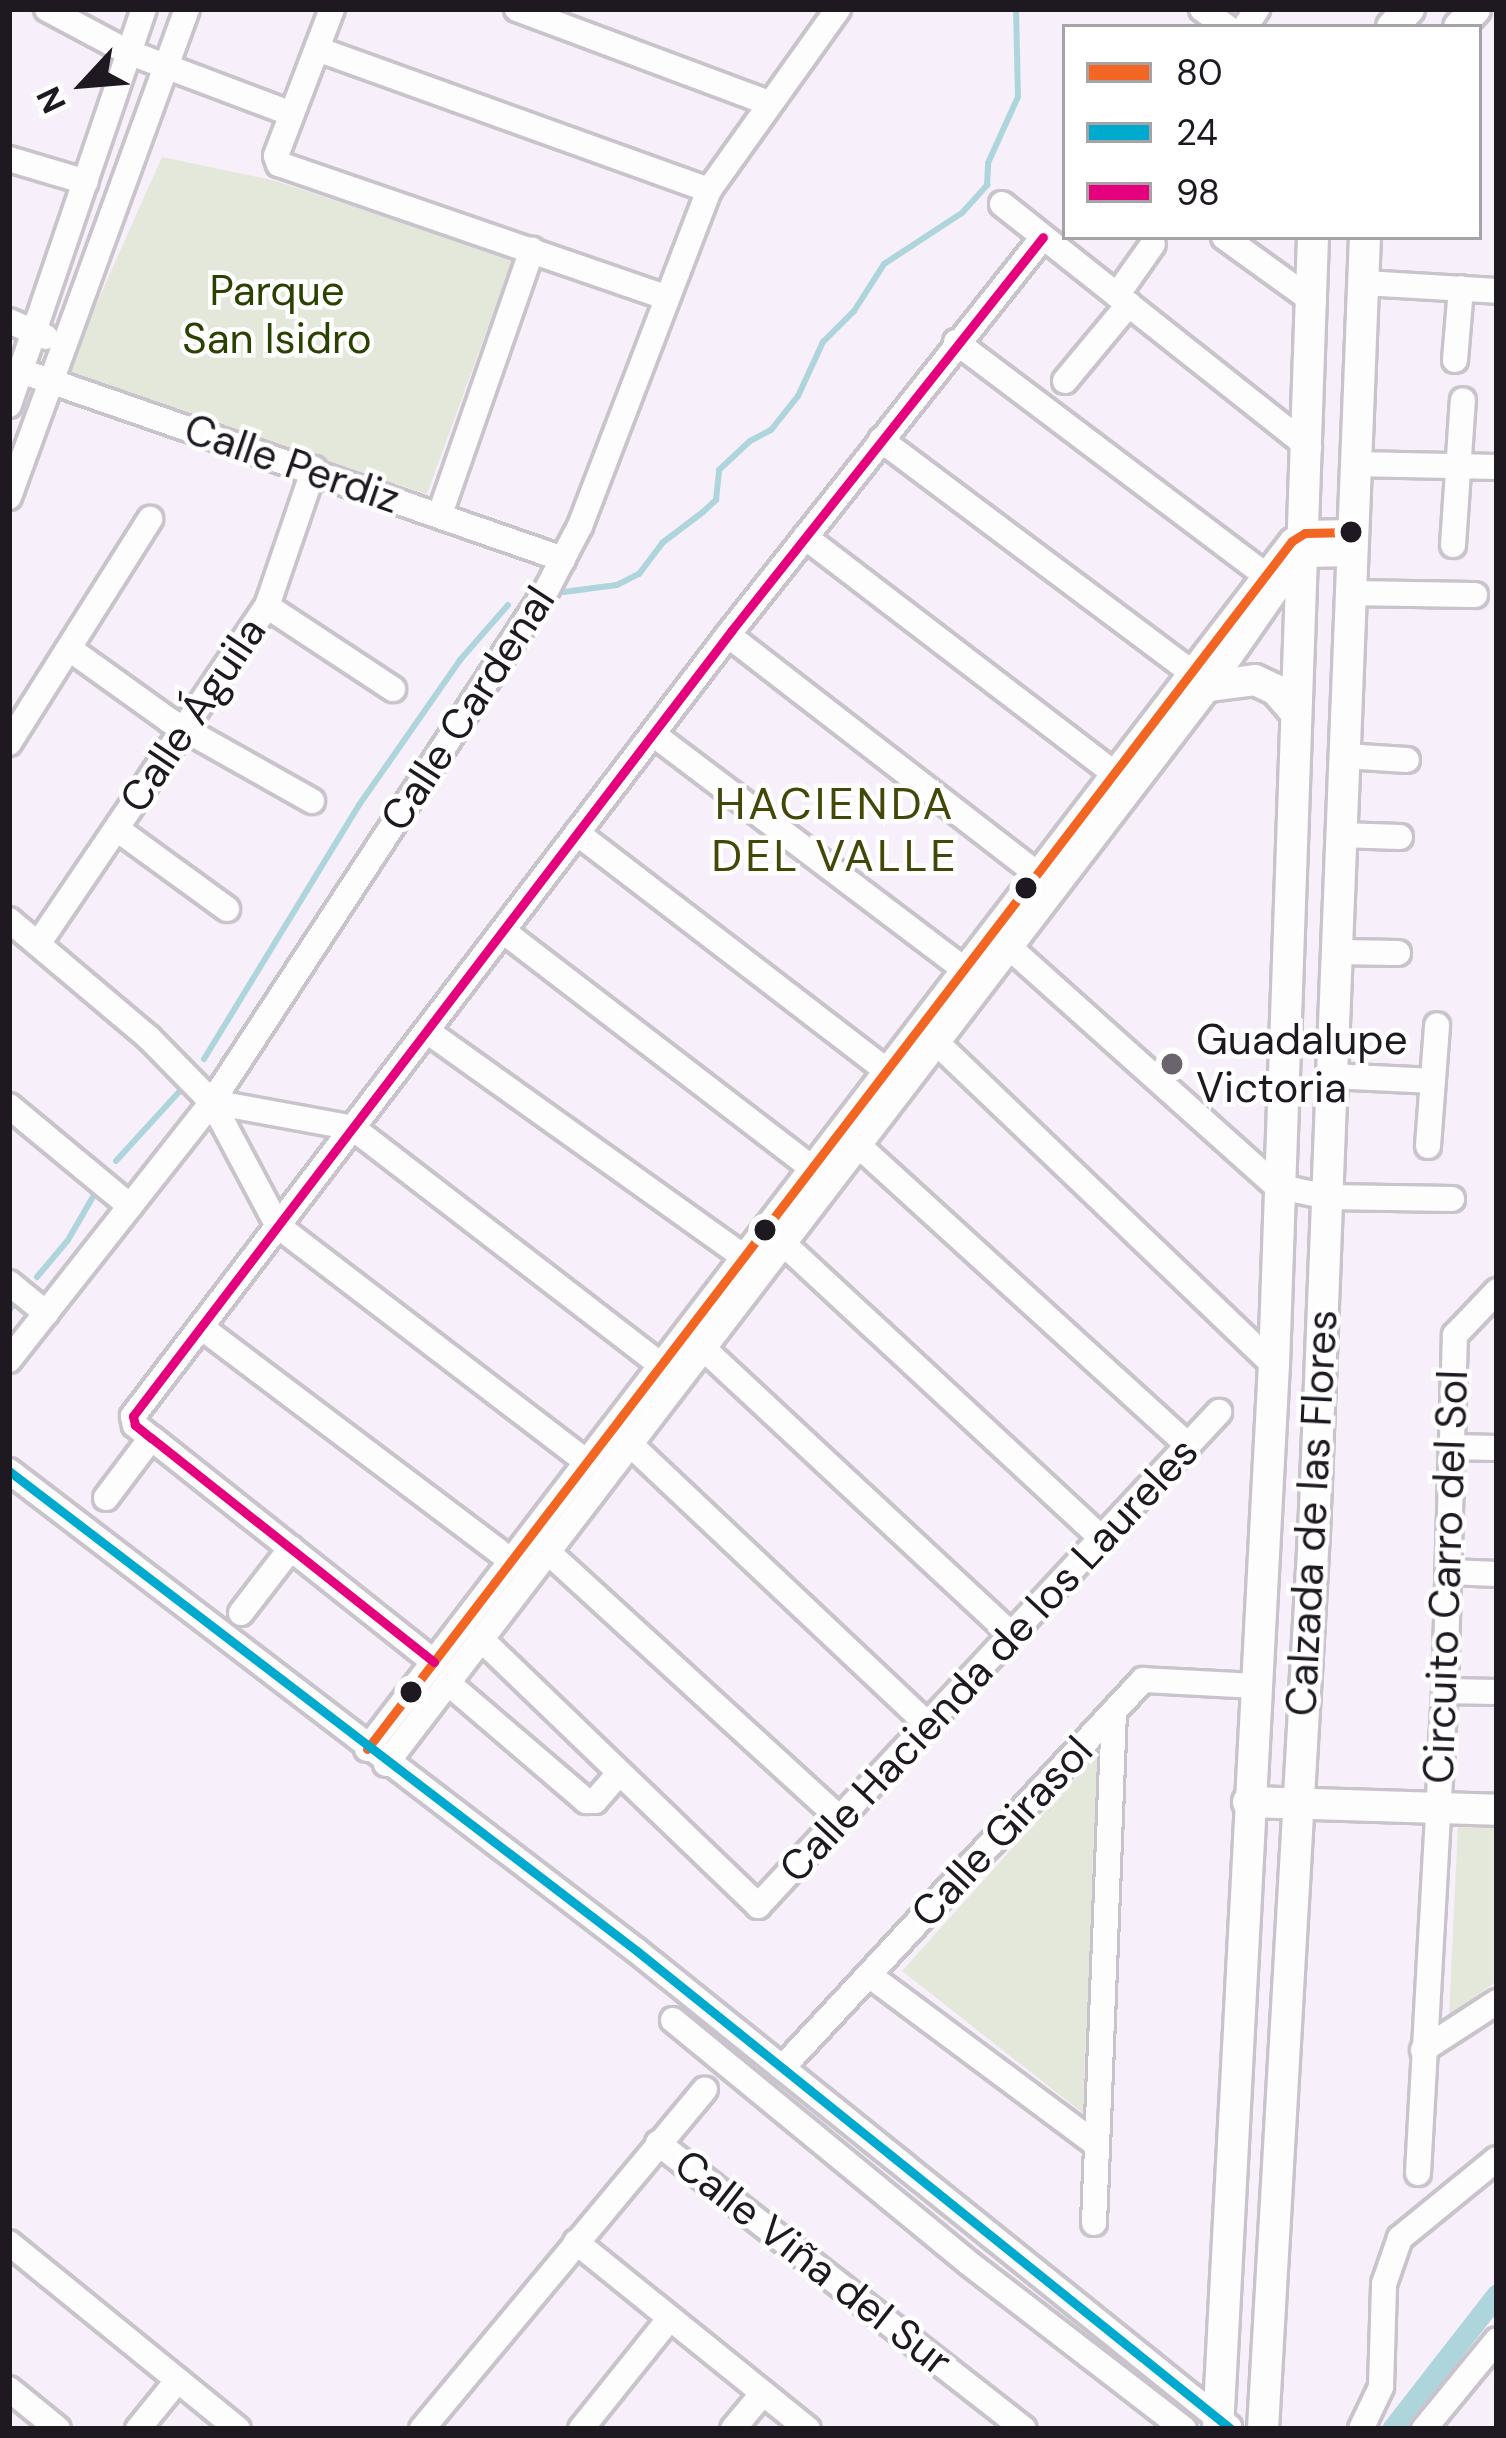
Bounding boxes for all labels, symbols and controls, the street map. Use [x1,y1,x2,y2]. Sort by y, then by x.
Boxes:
north arrow [24,24,144,144]
legend [1062,24,1482,240]
text: 80 [1176,49,1223,96]
text: N [27,80,76,120]
text: 24 [1176,109,1218,156]
text: 98 [1176,169,1220,216]
park label: Parque San Isidro [182,266,372,364]
street label: Calle Perdiz [178,404,406,524]
unlabelled marker [1340,521,1362,543]
street label: Calle Cardenal [370,577,566,841]
street label: Calle Águila [109,608,277,822]
district label: HACIENDA DEL VALLE [711,777,959,883]
unlabelled marker [1015,877,1037,899]
place label: Guadalupe Victoria [1196,1015,1408,1114]
marker: Guadalupe Victoria [1159,1051,1185,1077]
unlabelled marker [754,1219,776,1241]
street label: Calzada de las Flores [1276,1308,1348,1718]
street label: Circuito Carro del Sol [1414,1369,1478,1785]
street label: Calle Hacienda de los Laureles [769,1427,1209,1893]
unlabelled marker [400,1681,422,1703]
street label: Calle Girasol [901,1726,1103,1938]
street label: Calle Viña del Sur [664,2139,962,2387]

